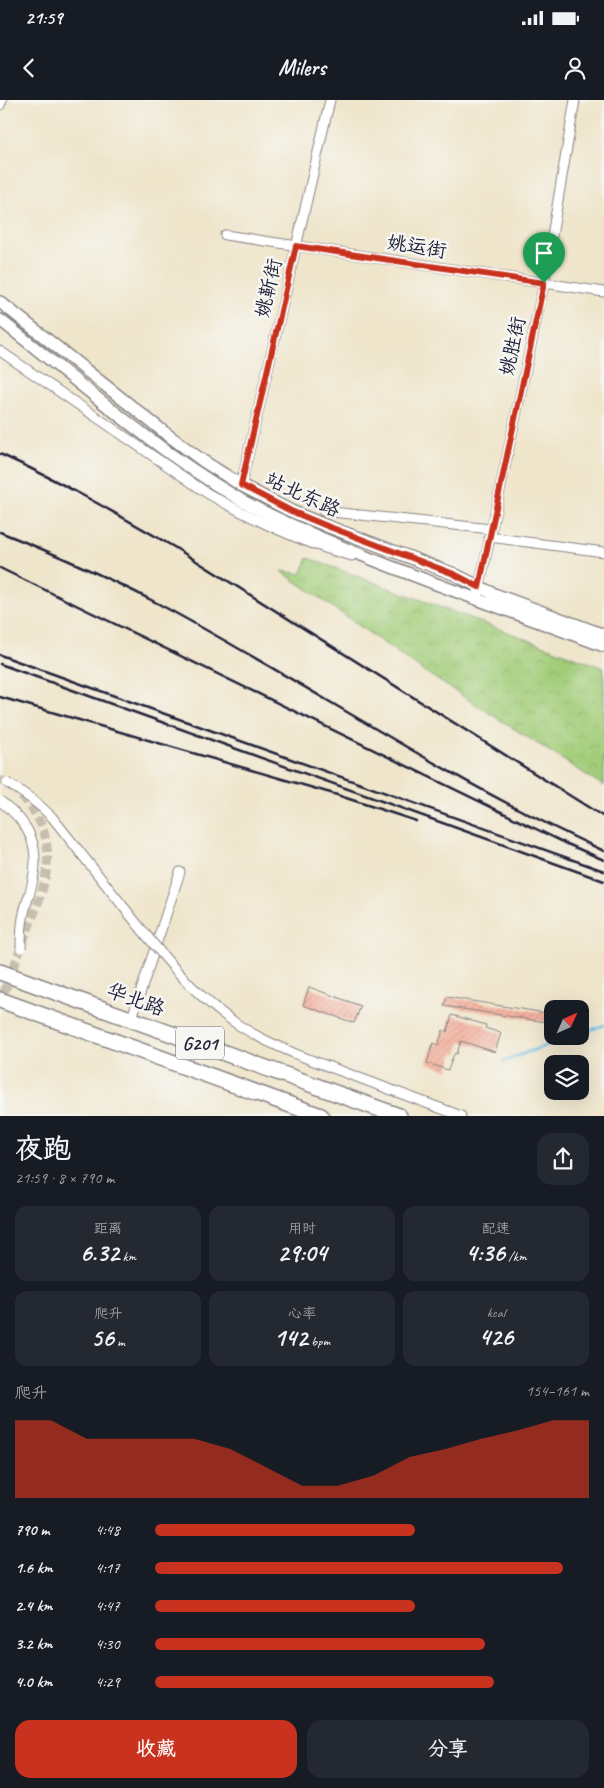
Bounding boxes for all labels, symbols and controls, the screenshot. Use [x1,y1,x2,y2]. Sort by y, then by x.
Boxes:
text: 21:59 [25,6,62,30]
icon: back [15,54,43,82]
text: Milers [278,54,326,82]
icon: person [561,54,589,82]
street label: 姚运街 [385,229,449,264]
pin [523,232,565,283]
icon: arrive [530,239,558,267]
street label: 姚靳街 [250,256,287,320]
street label: 姚胜街 [494,314,531,378]
street label: 站北东路 [261,466,345,523]
street label: 华北路 [103,977,169,1022]
north arrow [544,1000,589,1045]
map controls [544,1000,589,1100]
road number: G201 [176,1026,224,1060]
button: layers [544,1055,589,1100]
text: 夜跑 [15,1131,71,1166]
button: share [537,1133,589,1185]
text: 21:59 · 8 × 790 m [15,1168,114,1188]
text: 距离 [94,1220,122,1237]
text: 用时 [288,1220,316,1237]
text: 配速 [482,1220,510,1237]
text: 6.32 [80,1237,119,1269]
text: 29:04 [277,1237,327,1269]
text: 4:36 [466,1237,505,1269]
text: km [119,1248,136,1265]
text: /km [505,1248,526,1265]
text: kcal [487,1304,505,1321]
text: 爬升 [94,1305,122,1322]
text: 心率 [288,1305,316,1322]
text: 426 [479,1321,513,1353]
text: 56 [91,1322,114,1354]
text: 142 [274,1322,308,1354]
text: m [114,1333,125,1350]
text: bpm [308,1333,330,1350]
text: 154–161 m [526,1381,589,1401]
text: 爬升 [15,1383,47,1403]
text: 790 m [15,1520,49,1540]
text: 4:48 [95,1520,120,1540]
text: 1.6 km [15,1558,53,1578]
text: 4:17 [95,1558,120,1578]
text: 2.4 km [15,1596,52,1616]
text: 4:47 [95,1596,120,1616]
text: 3.2 km [15,1634,52,1654]
text: 4:30 [95,1634,120,1654]
text: 4.0 km [15,1672,52,1692]
text: 4:29 [95,1672,120,1692]
button: 收藏 [15,1720,297,1778]
button: 分享 [307,1720,589,1778]

